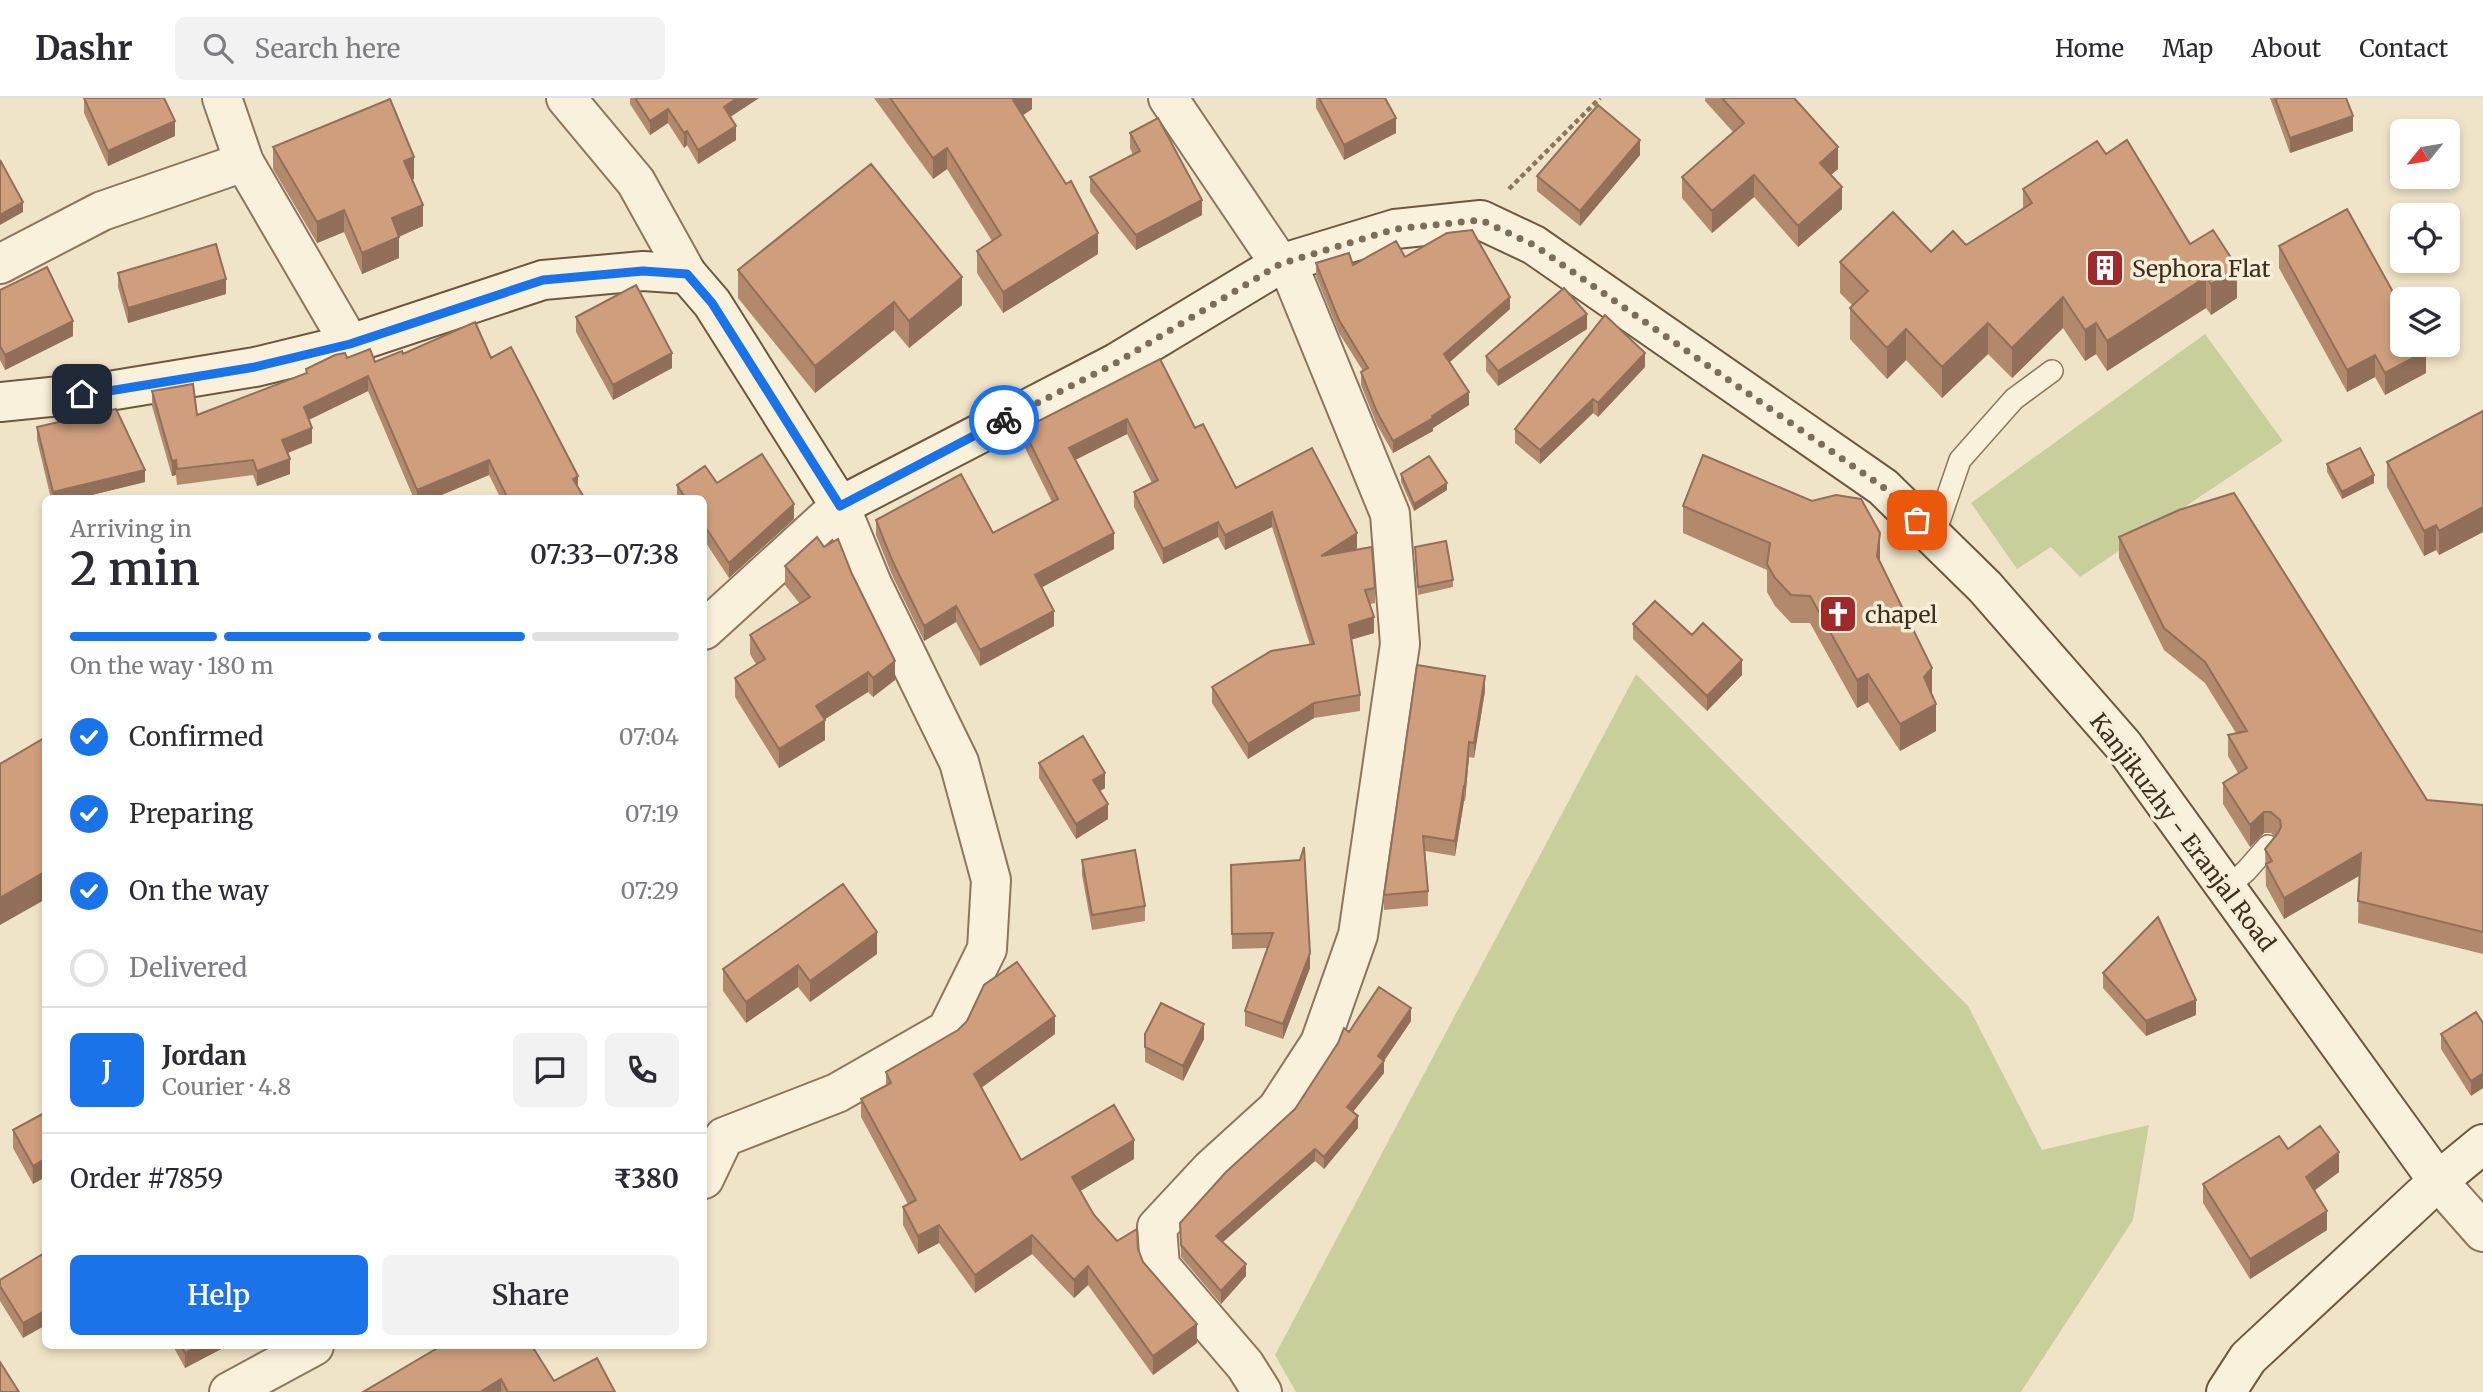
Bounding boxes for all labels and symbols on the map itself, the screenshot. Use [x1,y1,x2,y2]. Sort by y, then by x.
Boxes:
north arrow [2390,119,2460,189]
building icon: Sephora Flat [2084,247,2126,289]
place label: Sephora Flat [2132,254,2270,283]
pin [52,364,112,424]
courier [969,385,1039,455]
pin [1887,490,1947,550]
church icon: chapel [1817,593,1859,635]
place label: chapel [1865,600,1938,629]
street label: Kanjikuzhy - Eranjal Road [2084,707,2282,957]

